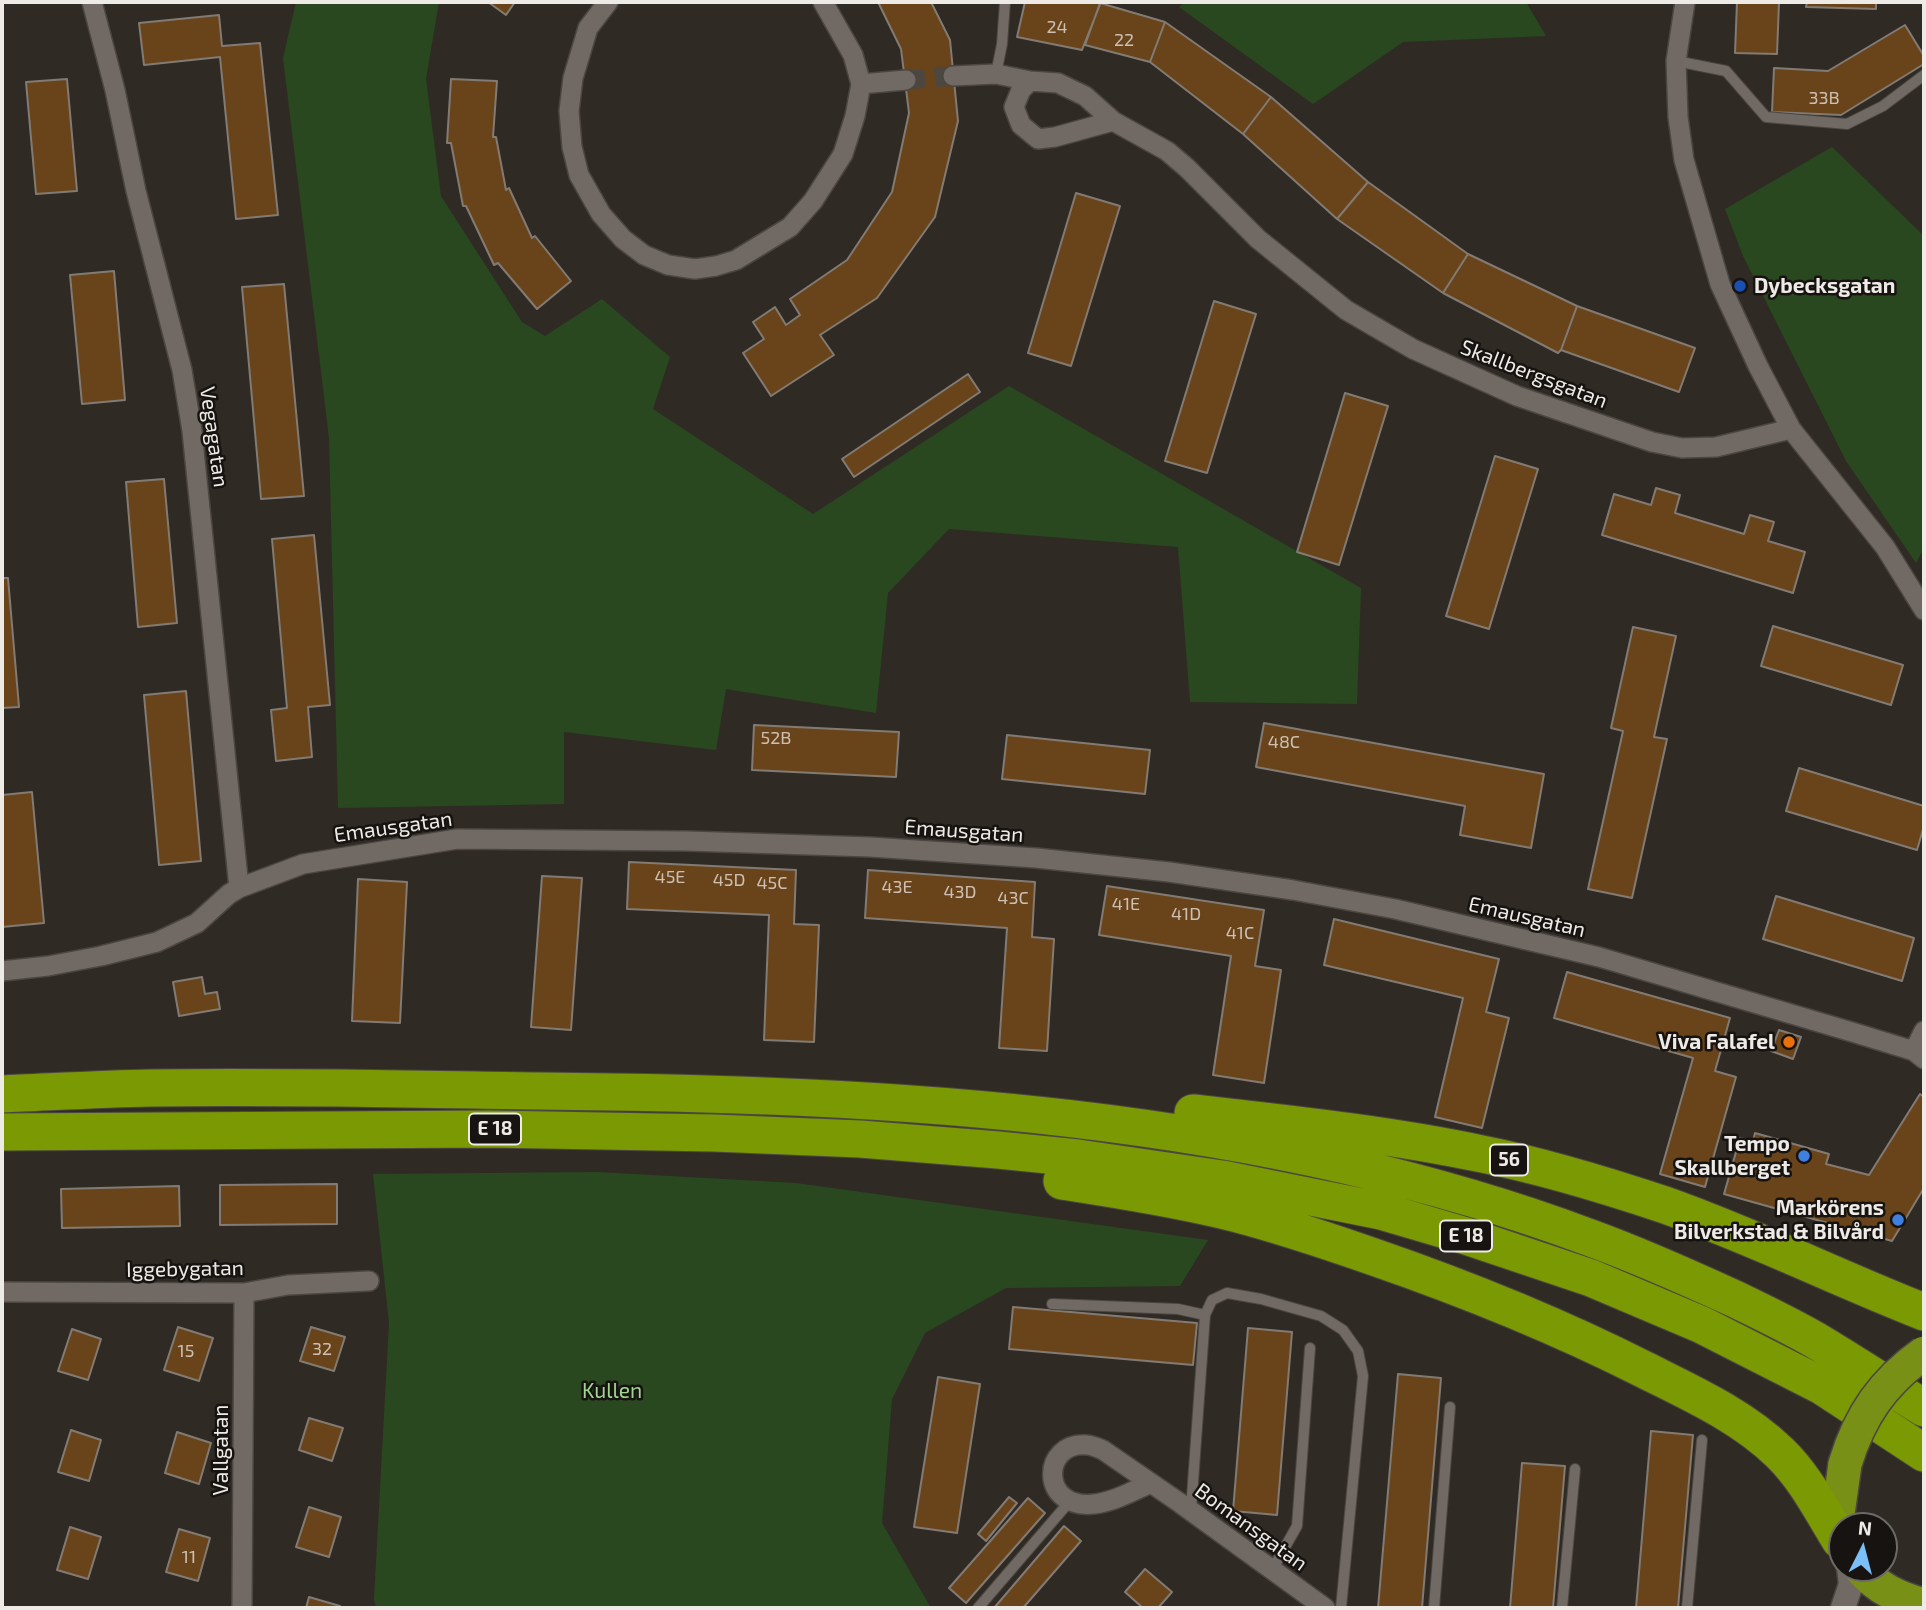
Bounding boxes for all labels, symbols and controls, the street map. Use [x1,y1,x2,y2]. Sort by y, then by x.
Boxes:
house number: 24 [1046,16,1068,38]
house number: 22 [1114,29,1134,51]
house number: 33B [1808,87,1840,109]
place label: Dybecksgatan [1754,273,1895,299]
marker: Dybecksgatan [1732,278,1748,294]
street label: Skallbergsgatan [1457,334,1611,414]
street label: Vegagatan [194,385,234,489]
house number: 52B [761,727,791,749]
house number: 48C [1268,731,1300,753]
street label: Emausgatan [332,806,454,848]
street label: Emausgatan [904,814,1024,848]
house number: 45E [655,866,685,888]
house number: 45D [713,869,745,891]
house number: 45C [757,872,787,894]
house number: 43E [881,876,913,898]
house number: 43D [943,881,977,903]
house number: 43C [997,887,1029,909]
street label: Emausgatan [1466,891,1588,943]
house number: 41E [1112,893,1140,915]
house number: 41D [1171,903,1201,925]
house number: 41C [1226,922,1254,944]
place label: Viva Falafel [1658,1029,1775,1055]
marker: Viva Falafel [1781,1034,1797,1050]
road number: E 18 [469,1114,521,1144]
place label: Tempo Skallberget [1674,1131,1790,1181]
road number: 56 [1490,1144,1528,1176]
marker: Tempo Skallberget [1796,1148,1812,1164]
place label: Markörens Bilverkstad & Bilvård [1674,1195,1884,1245]
marker: Markörens Bilverkstad & Bilvård [1890,1212,1906,1228]
road number: E 18 [1440,1220,1492,1252]
street label: Iggebygatan [126,1255,244,1283]
house number: 32 [312,1338,332,1360]
house number: 15 [178,1340,194,1362]
park label: Kullen [582,1378,642,1404]
street label: Vallgatan [208,1404,234,1496]
street label: Bomansgatan [1190,1478,1312,1576]
north arrow [1828,1512,1898,1582]
text: N [1857,1515,1873,1540]
house number: 11 [182,1546,196,1568]

